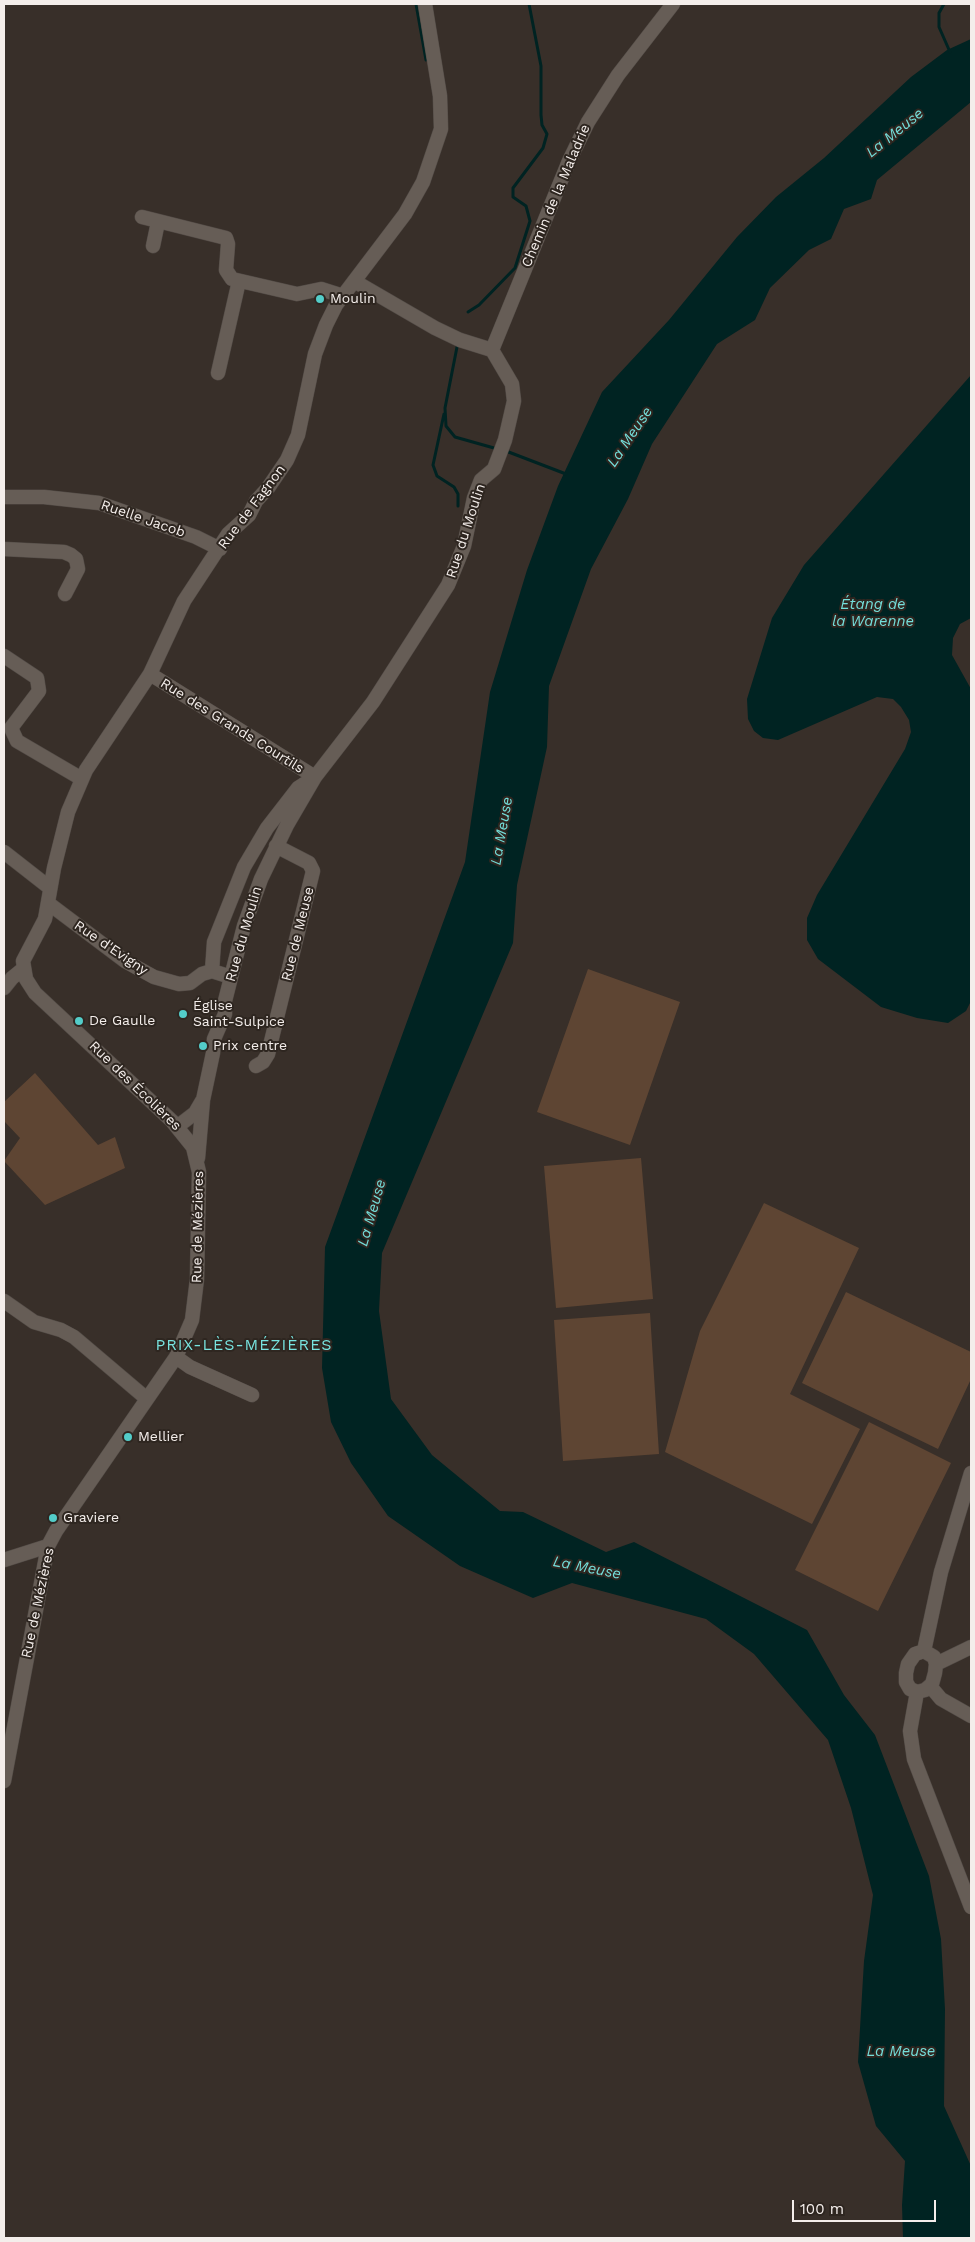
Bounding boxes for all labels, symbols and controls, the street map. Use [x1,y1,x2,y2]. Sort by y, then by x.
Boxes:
water label: La Meuse [863,104,927,162]
street label: Chemin de la Maladrie [518,122,594,270]
place label: Moulin [330,291,376,307]
marker: Moulin [314,293,326,305]
water label: La Meuse [603,403,657,471]
street label: Rue de Fagnon [215,462,289,552]
street label: Rue du Moulin [443,482,489,580]
street label: Ruelle Jacob [99,497,187,541]
water label: Étang de la Warenne [832,596,914,631]
street label: Rue des Grands Courtils [157,675,307,777]
water label: La Meuse [487,796,517,866]
street label: Rue du Moulin [222,884,266,984]
street label: Rue de Meuse [278,885,318,983]
street label: Rue d'Evigny [71,917,151,979]
place label: Église Saint-Sulpice [193,998,285,1030]
marker: Église Saint-Sulpice [177,1008,189,1020]
place label: De Gaulle [89,1013,155,1029]
marker: De Gaulle [73,1015,85,1027]
street label: Rue des Écolières [85,1038,185,1134]
place label: Prix centre [213,1038,287,1054]
marker: Prix centre [197,1040,209,1052]
street label: Rue de Mézières [189,1171,207,1283]
water label: La Meuse [354,1177,390,1249]
district label: PRIX-LÈS-MÉZIÈRES [153,1335,335,1355]
place label: Mellier [138,1429,184,1445]
marker: Mellier [122,1431,134,1443]
place label: Graviere [63,1510,119,1526]
marker: Graviere [47,1512,59,1524]
street label: Rue de Mézières [18,1546,58,1660]
water label: La Meuse [551,1553,623,1583]
water label: La Meuse [867,2043,935,2061]
scale bar [795,2190,939,2222]
text: 100 m [800,2200,844,2218]

